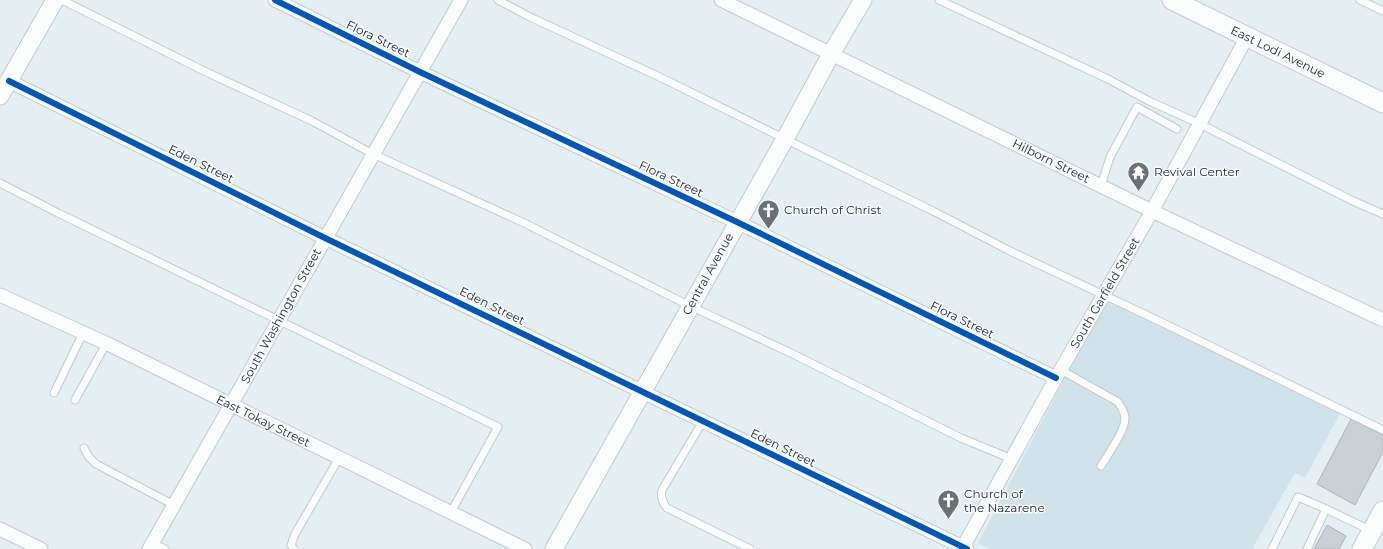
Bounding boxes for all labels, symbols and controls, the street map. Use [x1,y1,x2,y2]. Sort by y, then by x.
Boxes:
street label: Flora Street [344,17,413,61]
street label: East Lodi Avenue [1229,22,1328,81]
street label: Hilborn Street [1010,135,1092,186]
street label: Eden Street [166,141,236,186]
street label: Flora Street [637,157,706,200]
temple icon: Revival Center [1125,159,1151,192]
place label: Revival Center [1154,164,1240,179]
church icon: Church of Christ [756,197,782,230]
place label: Church of Christ [784,202,881,217]
street label: Central Avenue [679,230,736,317]
street label: South Garfield Street [1067,234,1143,351]
street label: South Washington Street [237,246,324,386]
street label: Eden Street [457,283,527,328]
street label: Flora Street [928,298,997,342]
street label: East Tokay Street [214,391,313,450]
street label: Eden Street [748,425,818,470]
place label: Church of the Nazarene [964,486,1045,515]
church icon: Church of the Nazarene [935,488,961,521]

